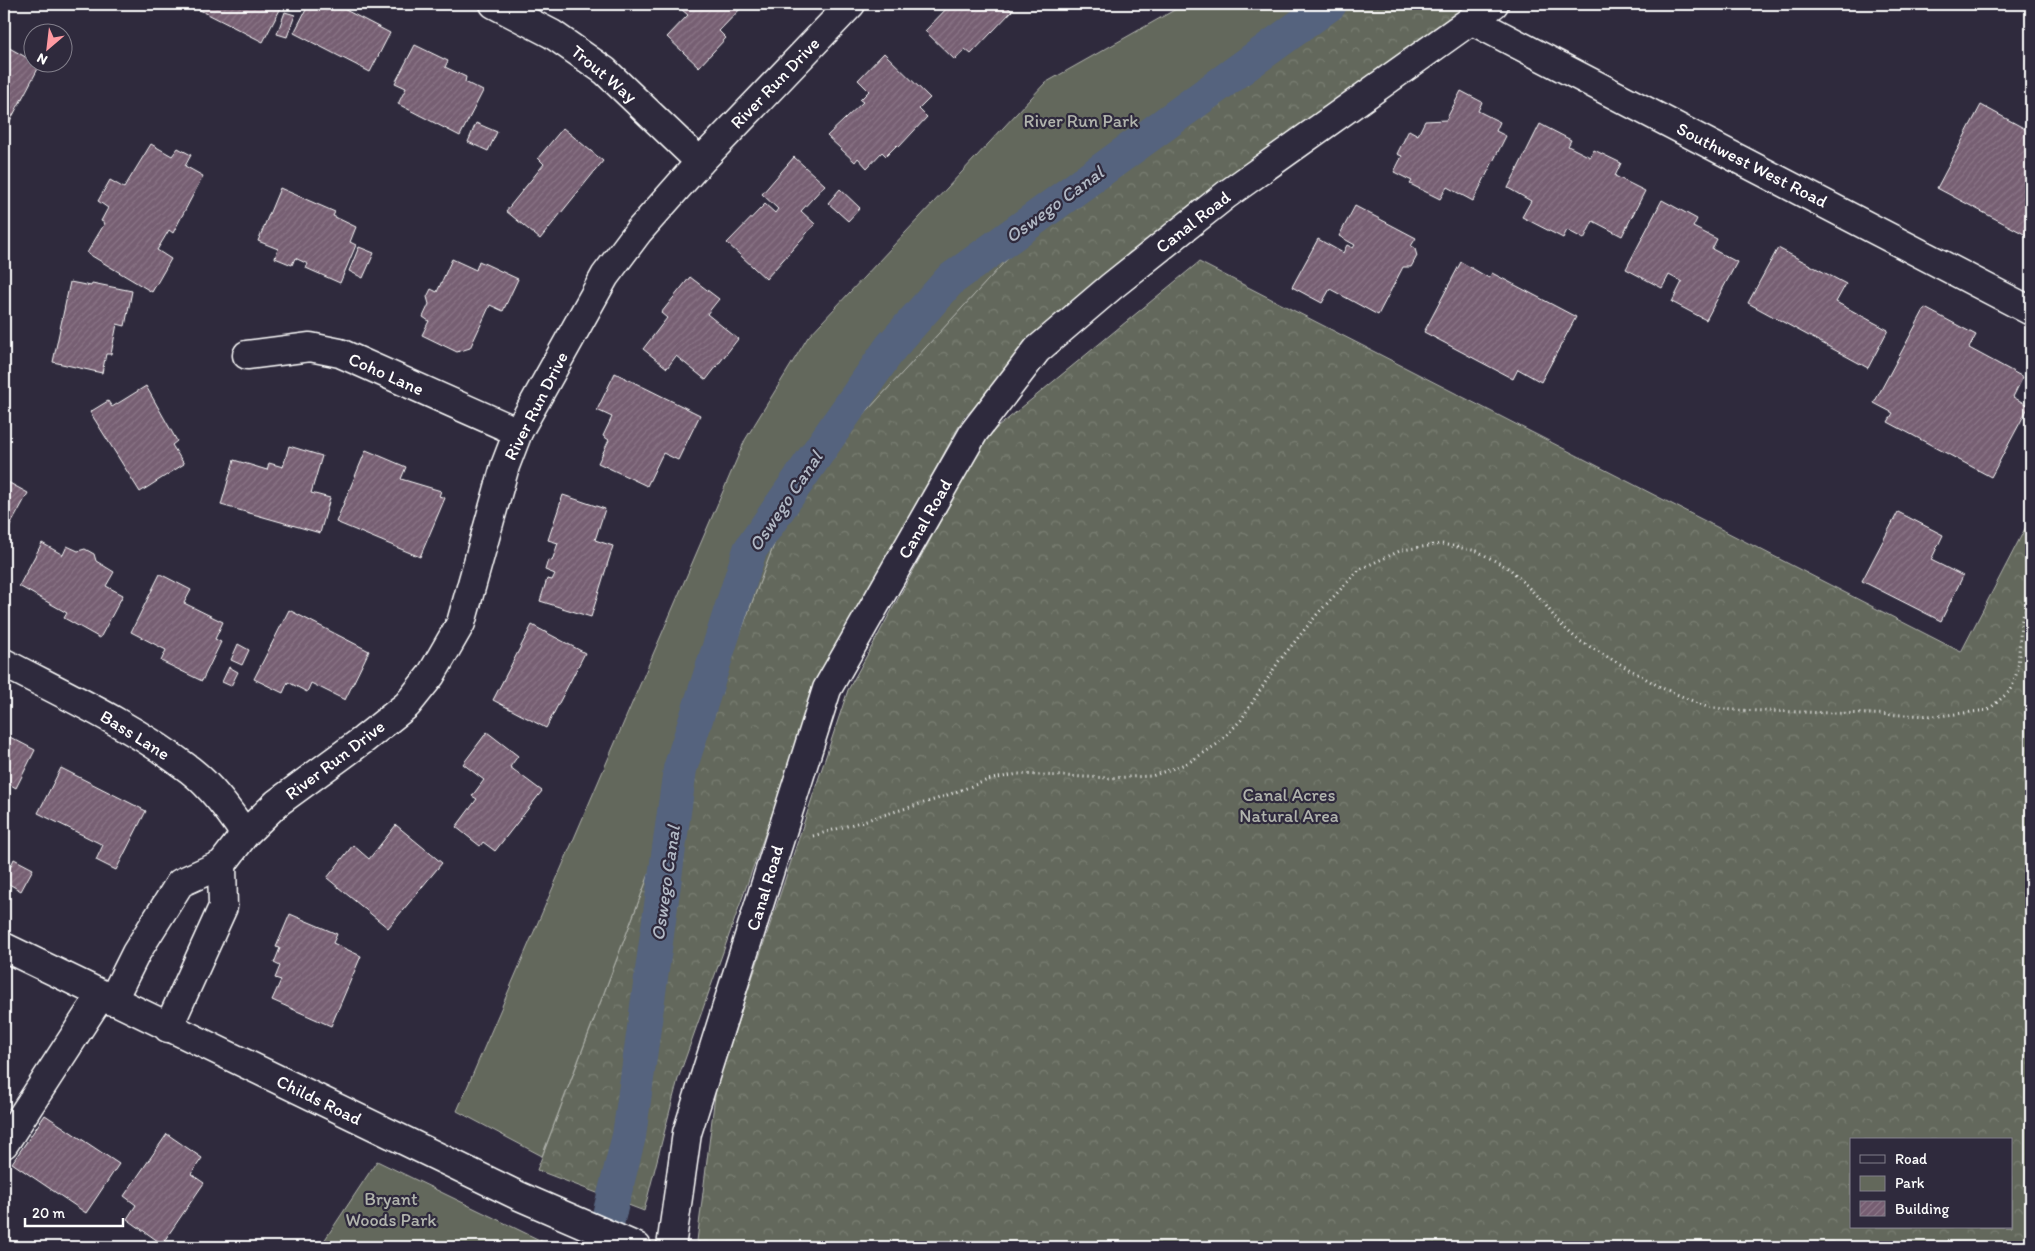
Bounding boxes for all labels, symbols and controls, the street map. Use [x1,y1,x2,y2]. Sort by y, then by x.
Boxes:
north arrow [22,22,72,72]
street label: River Run Drive [726,32,824,134]
street label: Trout Way [567,40,642,108]
text: N [34,49,50,69]
park label: River Run Park [1024,110,1138,132]
street label: Southwest West Road [1673,117,1831,213]
water label: Oswego Canal [1001,160,1109,248]
street label: Canal Road [1151,186,1235,258]
street label: Coho Lane [345,348,427,400]
street label: River Run Drive [499,348,573,464]
water label: Oswego Canal [743,445,828,556]
street label: Canal Road [893,475,957,563]
street label: Bass Lane [96,705,174,765]
street label: River Run Drive [281,715,389,805]
park label: Canal Acres Natural Area [1239,784,1339,827]
water label: Oswego Canal [646,822,685,942]
street label: Canal Road [742,842,789,934]
street label: Childs Road [273,1070,365,1130]
legend [1850,1138,2012,1228]
text: Road [1895,1150,1928,1168]
text: Park [1895,1174,1925,1192]
park label: Bryant Woods Park [345,1188,437,1231]
scale bar [25,1196,122,1228]
text: Building [1895,1200,1949,1218]
text: 20 m [32,1204,66,1222]

